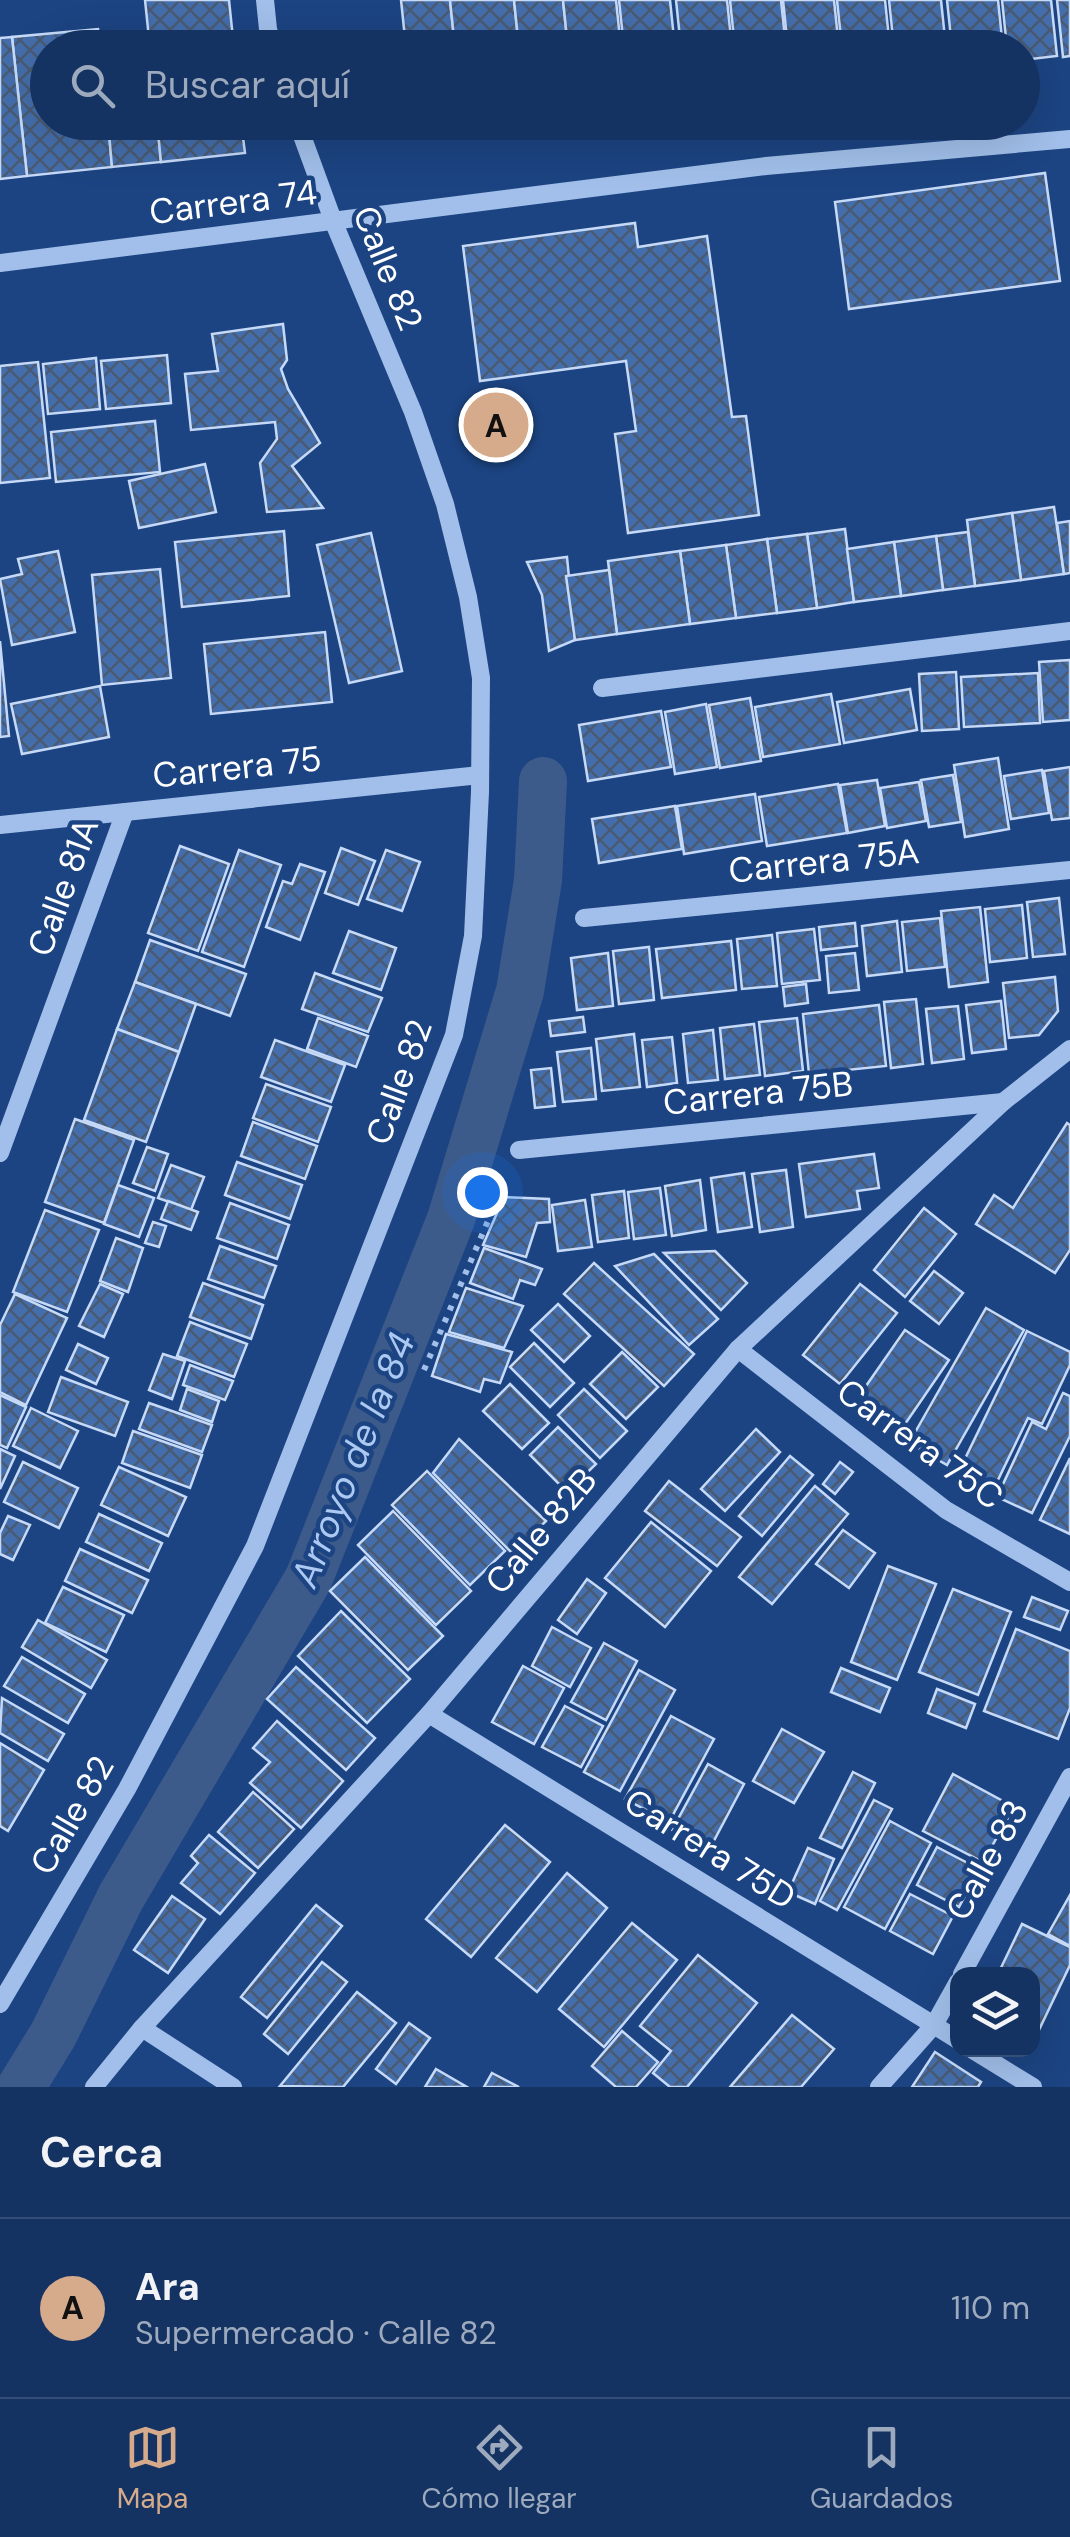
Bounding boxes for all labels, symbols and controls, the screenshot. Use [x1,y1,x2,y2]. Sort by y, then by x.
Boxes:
search box [30,30,1040,140]
icon: search [65,58,120,113]
text: Buscar aquí [145,60,350,110]
street label: Carrera 74 [147,169,319,235]
street label: Calle 82 [342,199,434,337]
pin: A [464,388,528,462]
street label: Carrera 75 [150,735,324,799]
street label: Calle 81A [17,812,109,962]
street label: Carrera 75A [726,828,922,894]
street label: Calle 82 [355,1013,443,1151]
street label: Carrera 75B [661,1060,855,1126]
your location [457,1167,508,1218]
water label: Arroyo de la 84 [279,1325,427,1596]
street label: Carrera 75C [828,1368,1012,1520]
street label: Calle 82B [475,1458,607,1604]
street label: Calle 82 [20,1747,124,1883]
street label: Carrera 75D [616,1778,804,1920]
street label: Calle 83 [935,1792,1039,1928]
map controls [950,1967,1040,2057]
button: layers [950,1967,1040,2057]
text: Cerca [40,2125,163,2180]
text: Ara [135,2262,200,2312]
text: A [61,2287,84,2329]
text: 110 m [951,2287,1030,2329]
text: Supermercado · Calle 82 [135,2312,497,2354]
tab: Mapa [117,2420,188,2517]
tab: Cómo llegar [421,2420,577,2517]
tab: Guardados [810,2420,953,2517]

